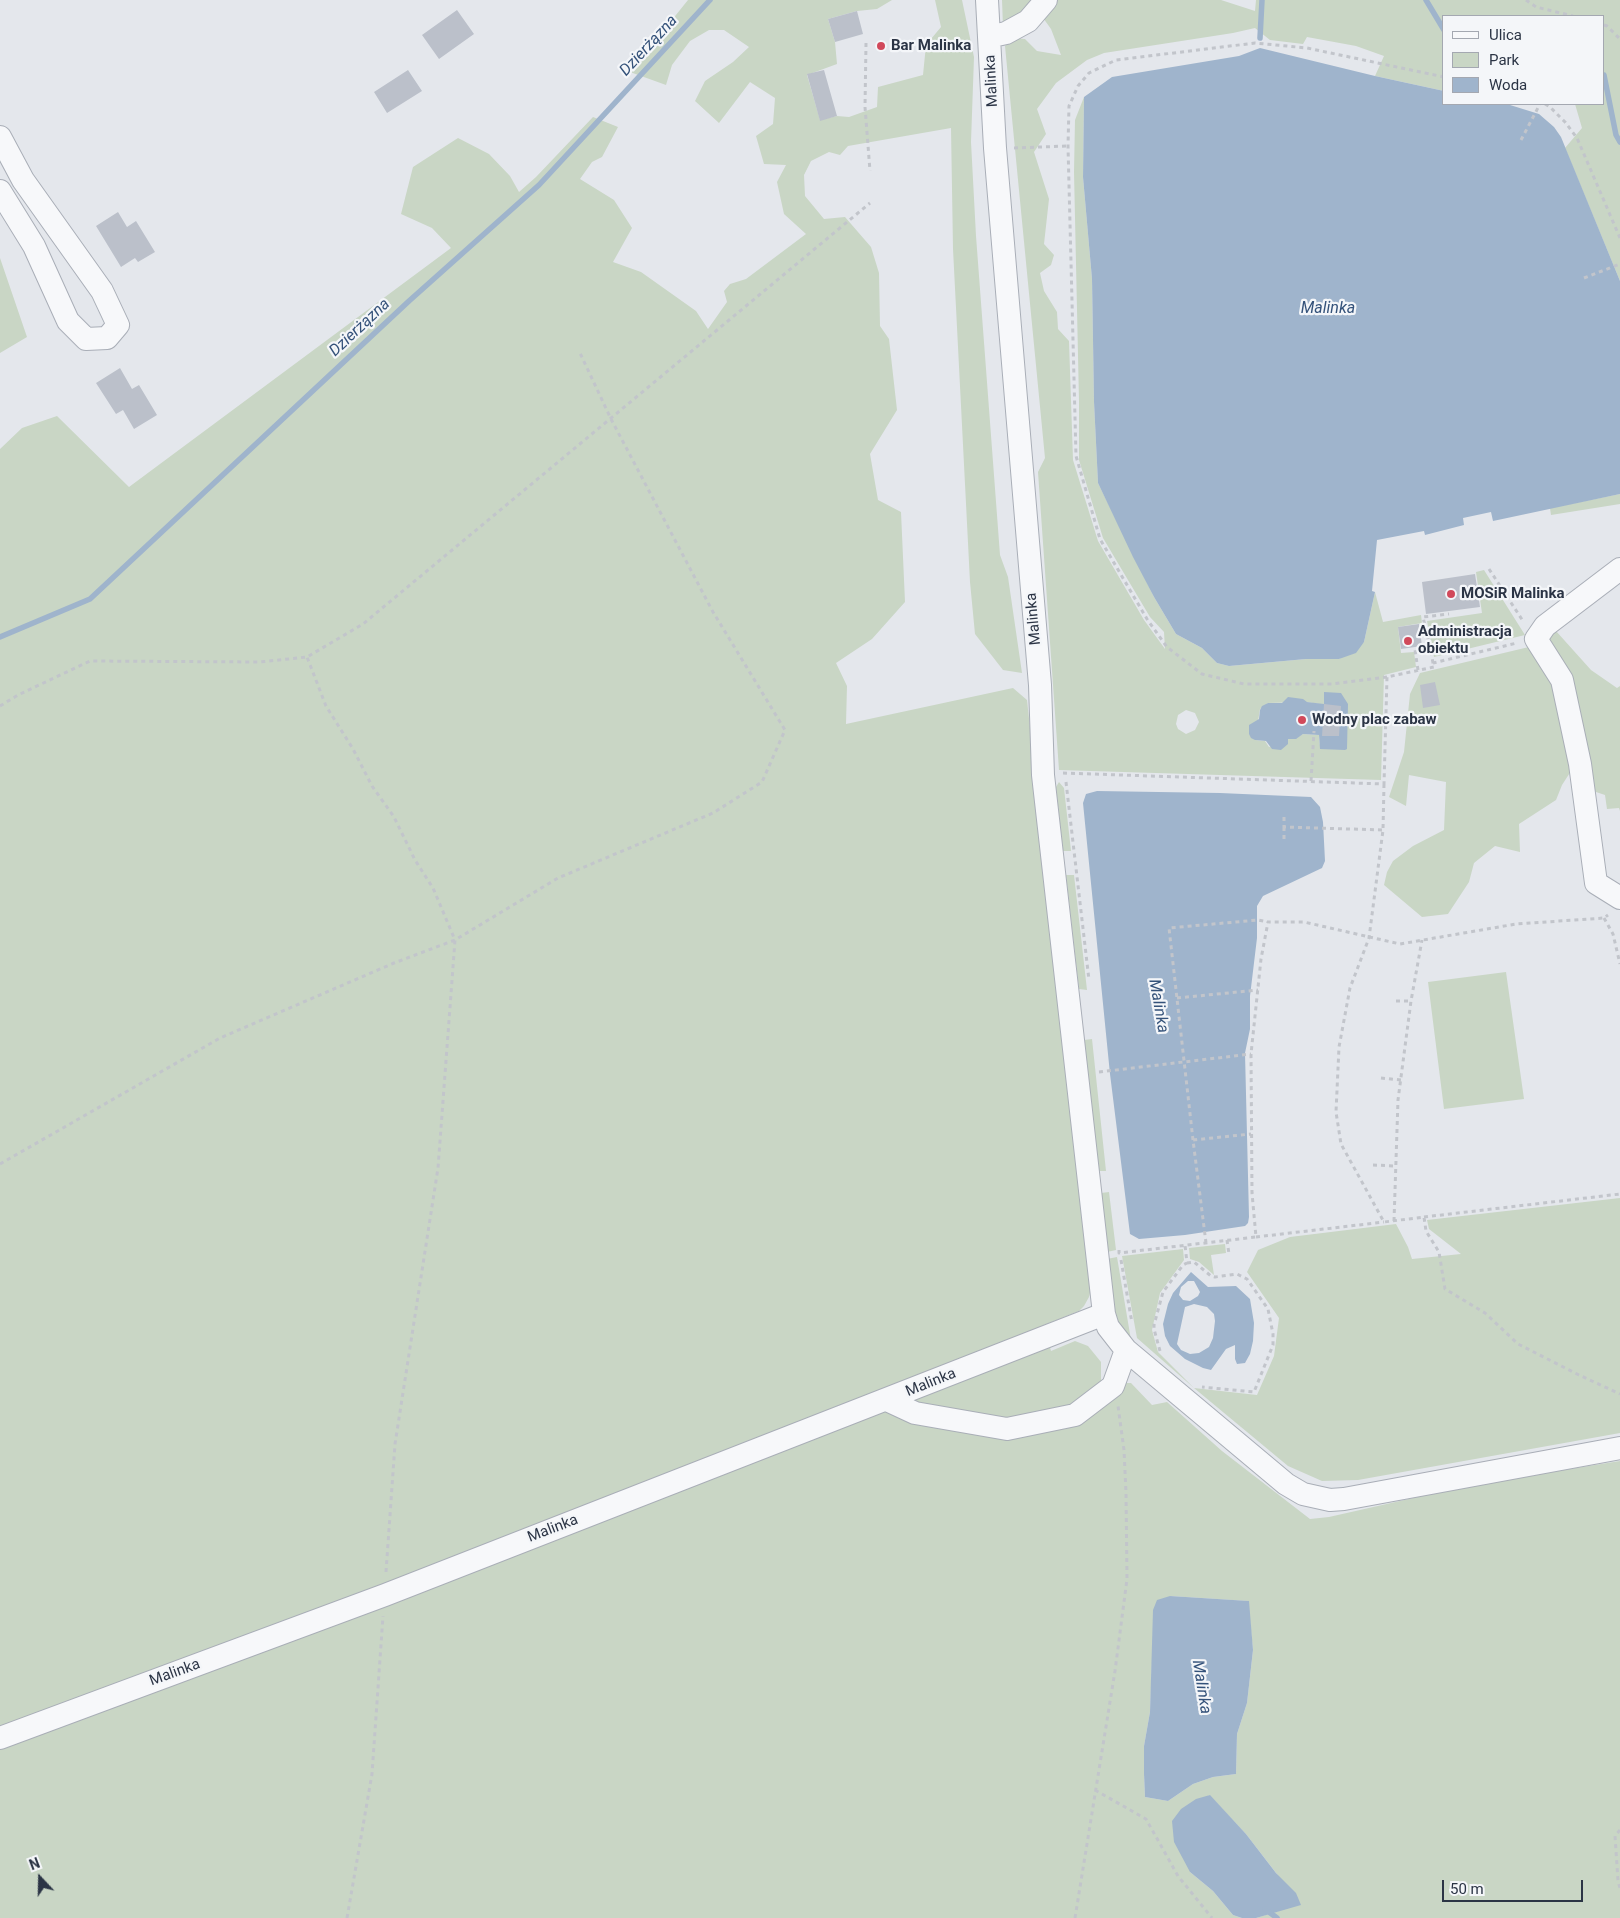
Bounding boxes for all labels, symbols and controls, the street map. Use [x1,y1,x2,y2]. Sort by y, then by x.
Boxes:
water label: Dzierżązna [616,12,682,80]
legend [1442,15,1605,105]
text: Ulica [1489,26,1522,44]
place label: Bar Malinka [891,37,971,55]
marker: Bar Malinka [875,40,887,52]
text: Park [1489,51,1519,69]
street label: Malinka [982,54,1002,108]
text: Woda [1489,76,1527,94]
water label: Dzierżązna [326,295,394,361]
water label: Malinka [1301,299,1355,319]
place label: MOSiR Malinka [1461,585,1565,603]
marker: MOSiR Malinka [1445,588,1457,600]
street label: Malinka [1023,592,1045,646]
place label: Administracja obiektu [1418,623,1512,658]
marker: Administracja obiektu [1402,635,1414,647]
place label: Wodny plac zabaw [1312,711,1437,729]
marker: Wodny plac zabaw [1296,714,1308,726]
water label: Malinka [1144,978,1172,1034]
street label: Malinka [903,1365,959,1401]
street label: Malinka [525,1511,581,1547]
street label: Malinka [147,1656,203,1690]
water label: Malinka [1187,1659,1215,1715]
north arrow [15,1853,65,1903]
text: N [27,1855,42,1873]
scale bar [1445,1870,1586,1902]
text: 50 m [1450,1880,1484,1898]

